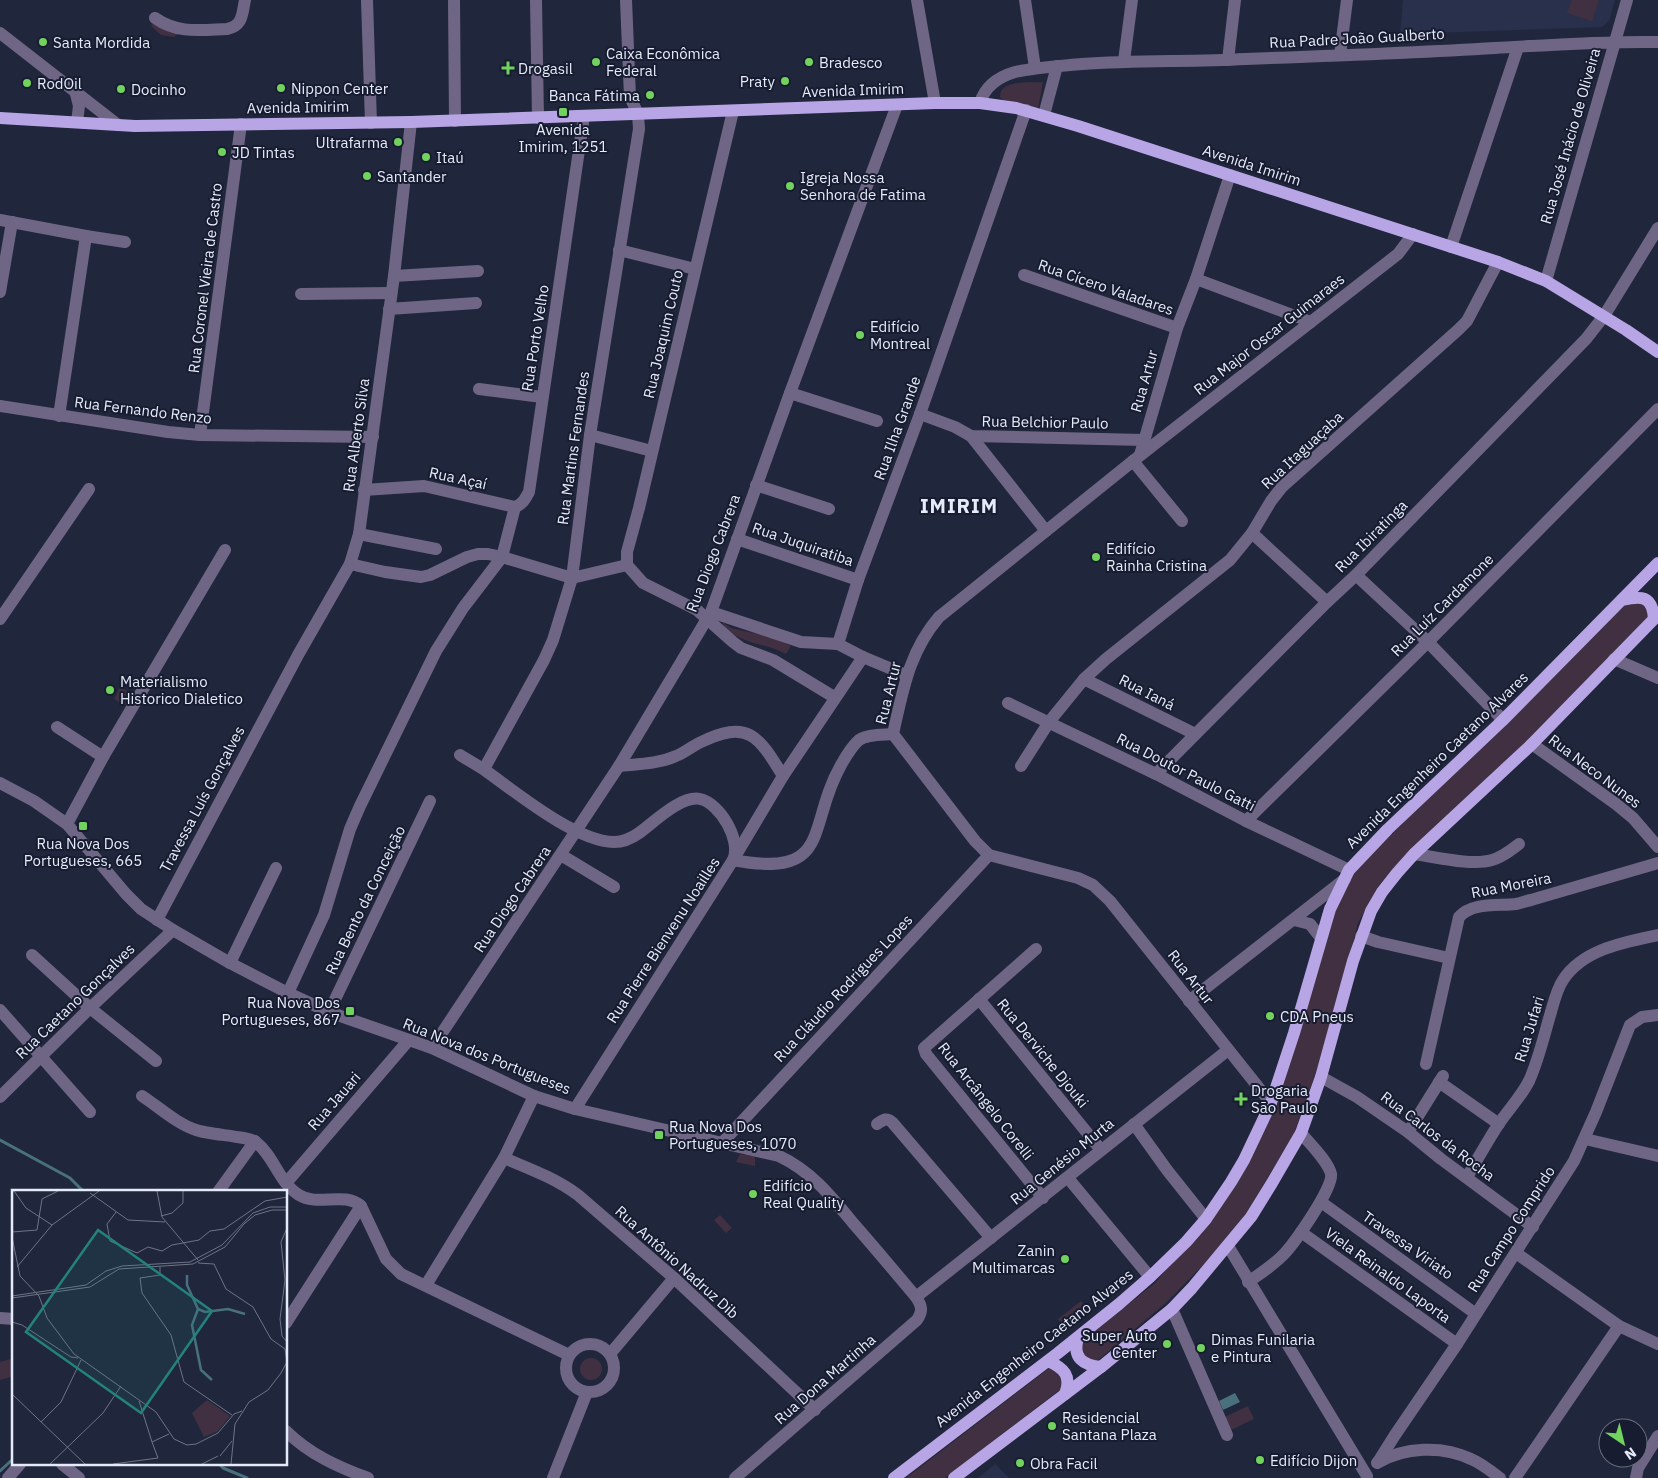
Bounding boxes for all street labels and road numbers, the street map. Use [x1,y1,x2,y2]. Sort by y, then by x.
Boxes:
street label: Rua Padre João Gualberto [1269,24,1445,52]
street label: Rua José Inácio de Oliveira [1536,46,1604,226]
street label: Avenida Imirim [801,79,905,101]
street label: Avenida Imirim [247,97,349,117]
street label: Avenida Imirim [1200,140,1304,190]
street label: Rua Coronel Vieira de Castro [184,182,226,374]
street label: Rua Cícero Valadares [1036,255,1176,319]
street label: Rua Joaquim Couto [639,268,687,400]
street label: Rua Major Oscar Guimaraes [1190,269,1348,399]
street label: Rua Porto Velho [517,283,553,393]
street label: Rua Artur [1126,347,1162,414]
street label: Rua Martins Fernandes [553,370,593,526]
street label: Rua Ilha Grande [869,373,925,483]
street label: Rua Alberto Silva [339,377,373,493]
street label: Rua Fernando Renzo [73,392,213,428]
street label: Rua Itaguaçaba [1257,407,1347,493]
street label: Rua Belchior Paulo [981,411,1109,433]
street label: Rua Açaí [427,463,489,493]
street label: Rua Diogo Cabrera [682,491,744,615]
street label: Rua Ibiratinga [1331,496,1411,576]
street label: Rua Juquiratiba [750,518,856,570]
street label: Rua Luíz Cardamone [1387,550,1497,660]
street label: Rua Artur [871,659,905,726]
street label: Avenida Engenheiro Caetano Alvares [1342,668,1532,852]
street label: Rua Ianá [1116,670,1178,714]
street label: Travessa Luís Gonçalves [155,723,249,875]
street label: Rua Doutor Paulo Gatti [1113,729,1259,815]
street label: Rua Neco Nunes [1545,730,1645,812]
street label: Rua Bento da Conceição [321,822,409,978]
street label: Rua Diogo Cabrera [469,842,555,956]
street label: Rua Pierre Bienvenu Noailles [602,853,724,1027]
street label: Rua Moreira [1469,868,1553,902]
street label: Rua Cláudio Rodrigues Lopes [769,910,917,1066]
street label: Rua Caetano Gonçalves [11,939,139,1063]
street label: Rua Artur [1164,946,1219,1009]
street label: Rua Jufari [1510,994,1548,1064]
street label: Rua Derviche Djouki [993,995,1093,1111]
street label: Rua Nova dos Portugueses [400,1014,574,1098]
street label: Rua Arcângelo Corelli [934,1038,1038,1164]
street label: Rua Jauari [303,1068,365,1134]
street label: Rua Carlos da Rocha [1377,1087,1499,1185]
street label: Rua Genésio Murta [1006,1113,1118,1209]
street label: Rua Campo Comprido [1463,1162,1559,1296]
street label: Rua Antônio Nadruz Dib [611,1201,743,1323]
street label: Travessa Viriato [1359,1207,1457,1283]
street label: Viela Reinaldo Laporta [1321,1223,1455,1327]
street label: Avenida Engenheiro Caetano Alvares [931,1265,1137,1431]
street label: Rua Dona Martinha [770,1330,880,1428]

